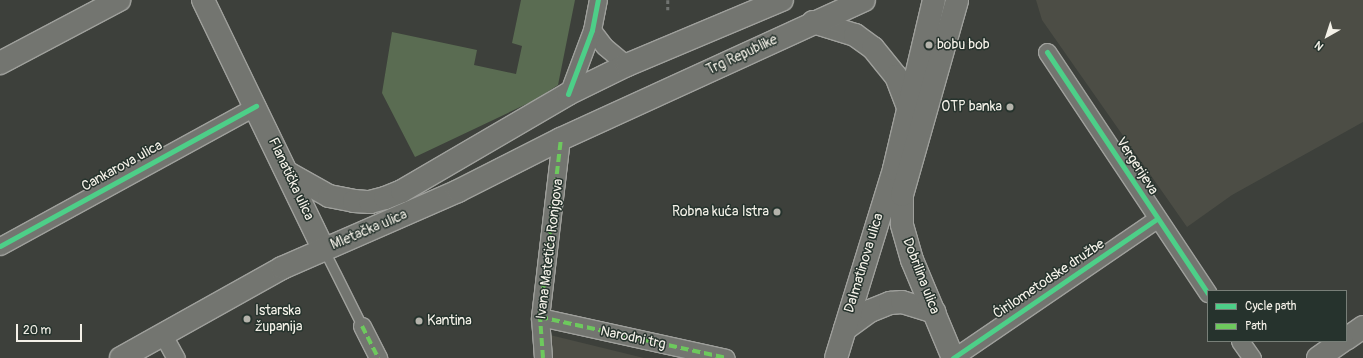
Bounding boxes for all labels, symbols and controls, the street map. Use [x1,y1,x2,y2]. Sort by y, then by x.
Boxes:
north arrow [1307,16,1347,56]
street label: Trg Republike [704,31,780,79]
place label: bobu bob [937,37,990,53]
text: N [1312,38,1326,53]
marker: bobu bob [924,40,934,50]
place label: OTP banka [941,99,1002,115]
marker: OTP banka [1005,102,1015,112]
street label: Vergerijeva [1112,134,1162,198]
street label: Flanatička ulica [265,135,317,223]
street label: Cankarova ulica [79,137,165,195]
street label: Ivana Matetića Ronjgova [533,178,567,320]
place label: Robna kuća Istra [672,204,769,220]
street label: Mletačka ulica [328,206,410,254]
marker: Robna kuća Istra [772,207,782,217]
street label: Dalmatinova ulica [841,211,887,315]
street label: Dobrilina ulica [899,236,943,316]
street label: Ćirilometodske družbe [990,236,1108,322]
legend [1207,290,1347,342]
text: Cycle path [1245,299,1296,314]
place label: Istarska županija [255,303,302,336]
place label: Kantina [427,313,472,329]
marker: Istarska županija [242,314,252,324]
scale bar [18,316,84,342]
marker: Kantina [414,316,424,326]
text: Path [1245,319,1267,334]
text: 20 m [23,323,51,338]
street label: Narodni trg [599,323,667,353]

